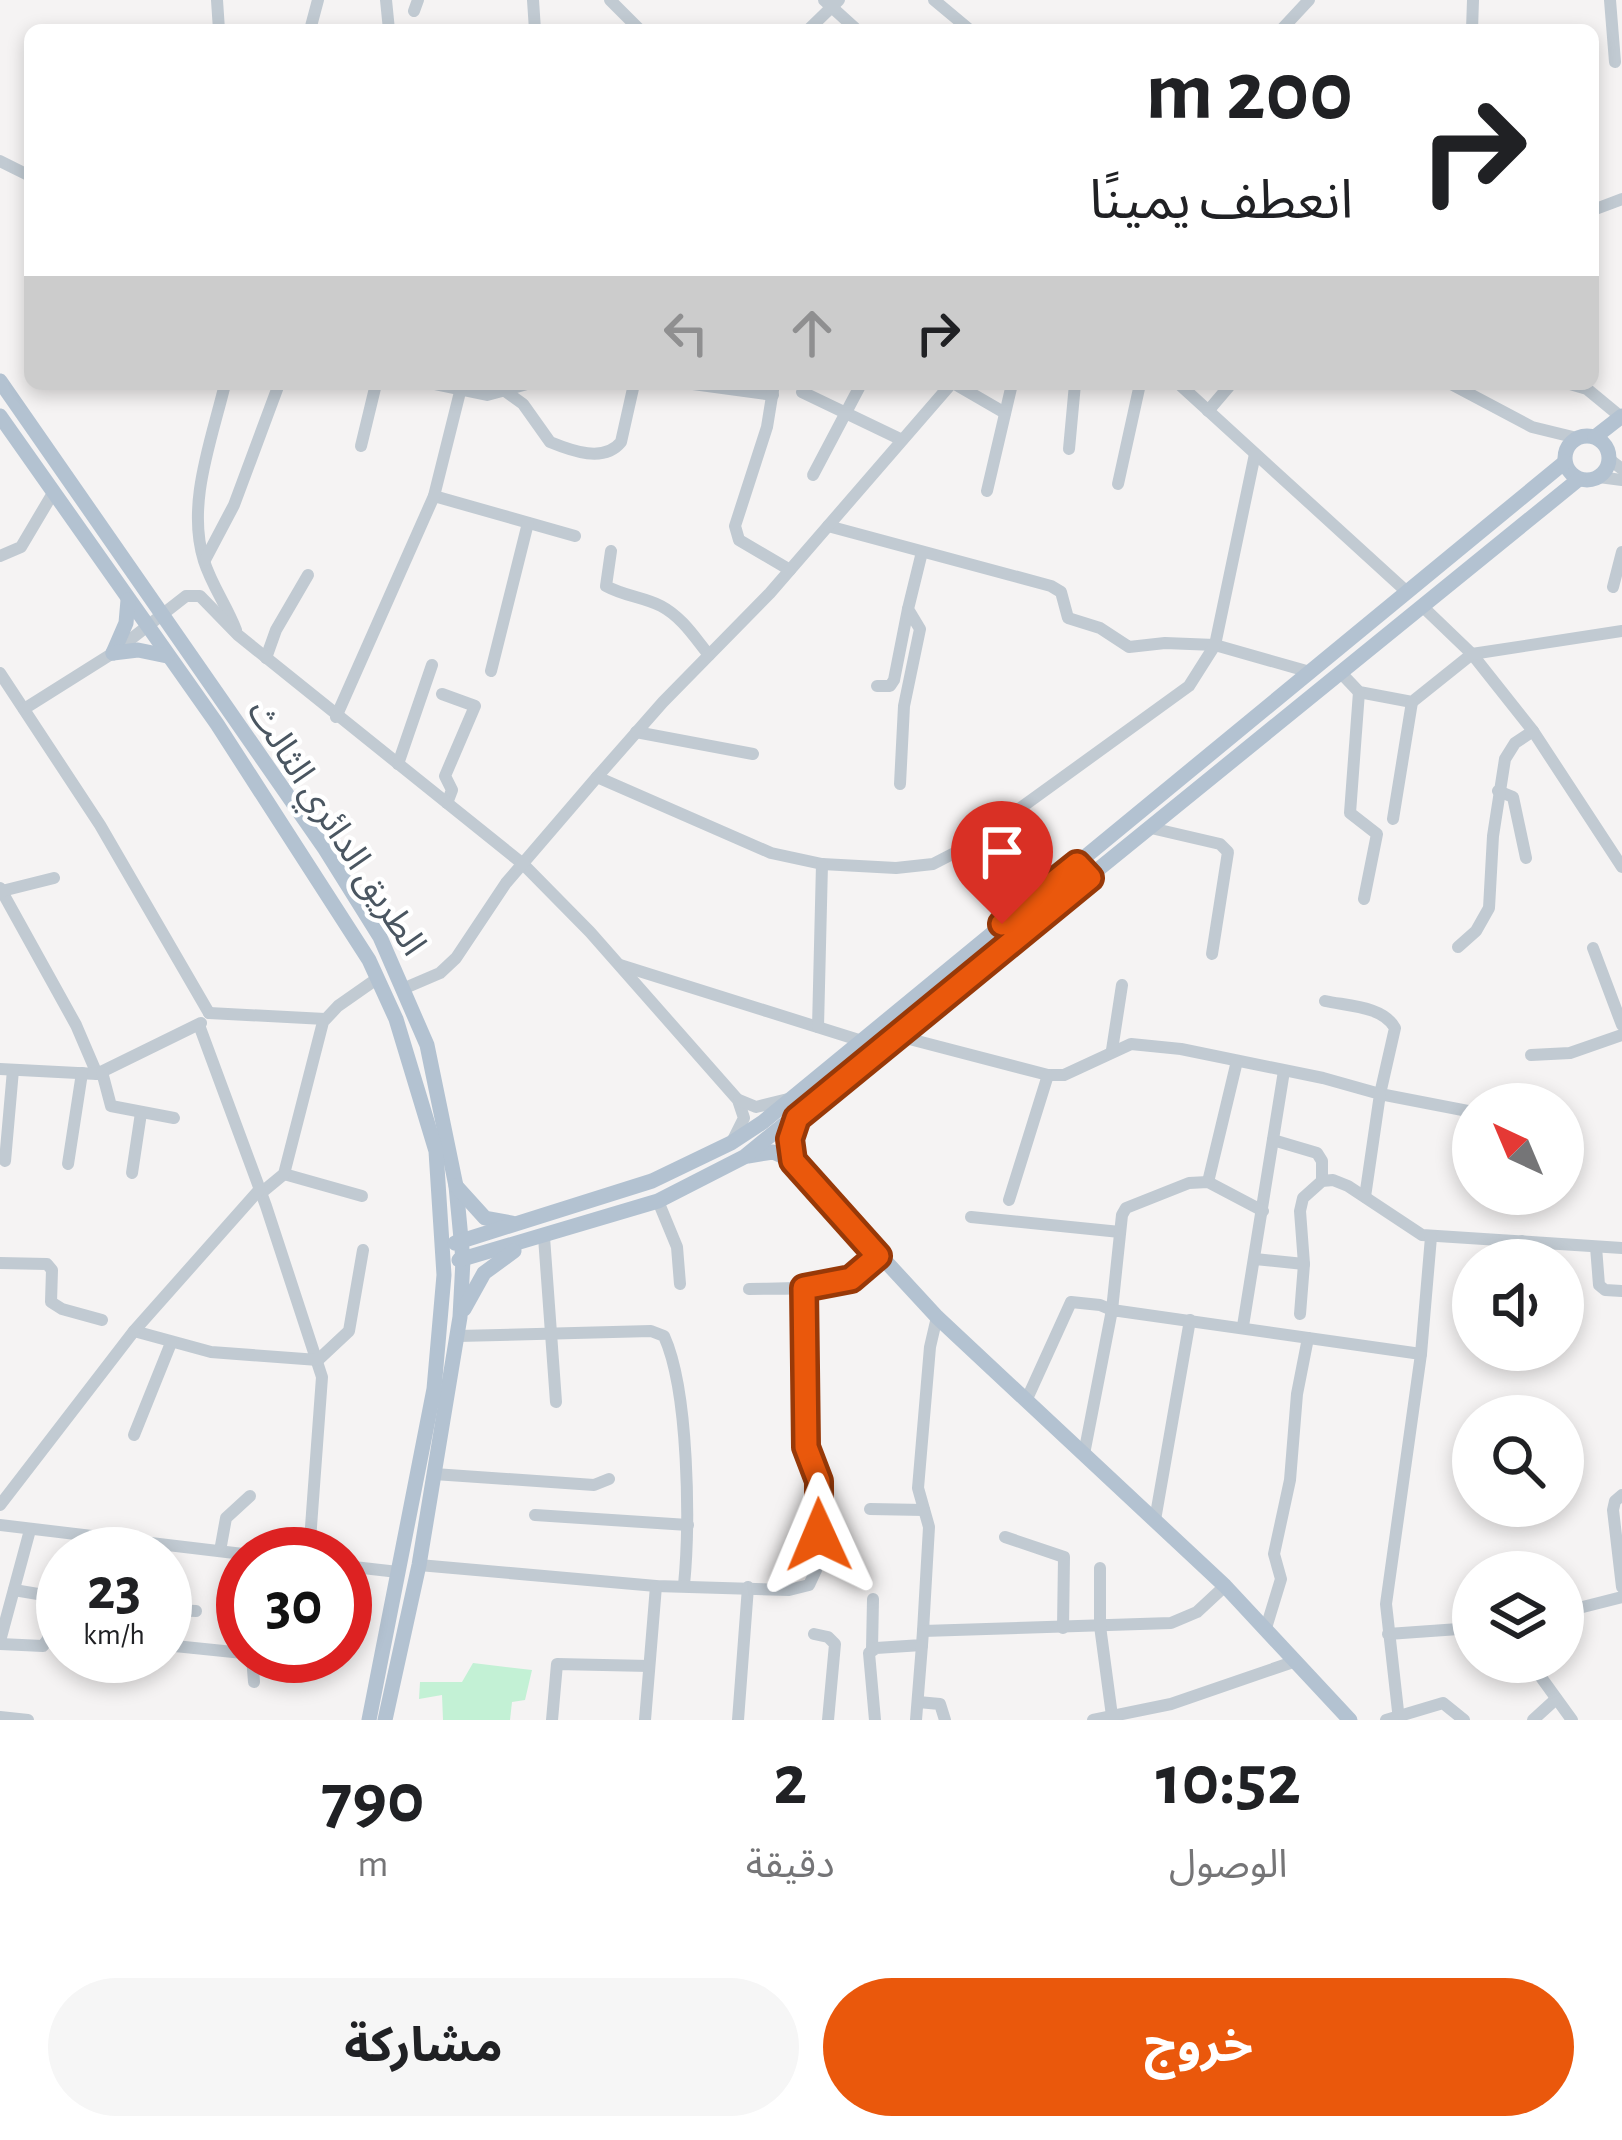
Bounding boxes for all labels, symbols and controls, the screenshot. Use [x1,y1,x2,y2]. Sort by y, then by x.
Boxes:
text: 200 m [1145,51,1353,135]
icon: right [1395,72,1551,228]
text: انعطف يمينًا [1089,175,1353,229]
icon: left [653,300,719,366]
icon: ahead [779,300,845,366]
icon: right [905,300,971,366]
street label: الطريق الدائري الثالث [234,694,432,967]
pin [951,801,1053,924]
icon: arrive [969,819,1035,885]
north arrow [1452,1083,1584,1215]
map controls [1452,1083,1584,1683]
button: sound [1452,1239,1584,1371]
button: search [1452,1395,1584,1527]
position arrow [756,1472,882,1598]
speed limit sign: 30 [216,1527,372,1683]
button: layers [1452,1551,1584,1683]
text: 23 [87,1560,141,1620]
text: km/h [83,1620,145,1650]
text: 2 [773,1745,807,1817]
text: 10:52 [1156,1745,1301,1817]
text: 790 [321,1763,425,1835]
text: m [357,1845,389,1884]
text: دقيقة [746,1846,835,1885]
text: الوصول [1169,1846,1288,1885]
button: مشاركة [48,1978,799,2116]
button: خروج [823,1978,1574,2116]

